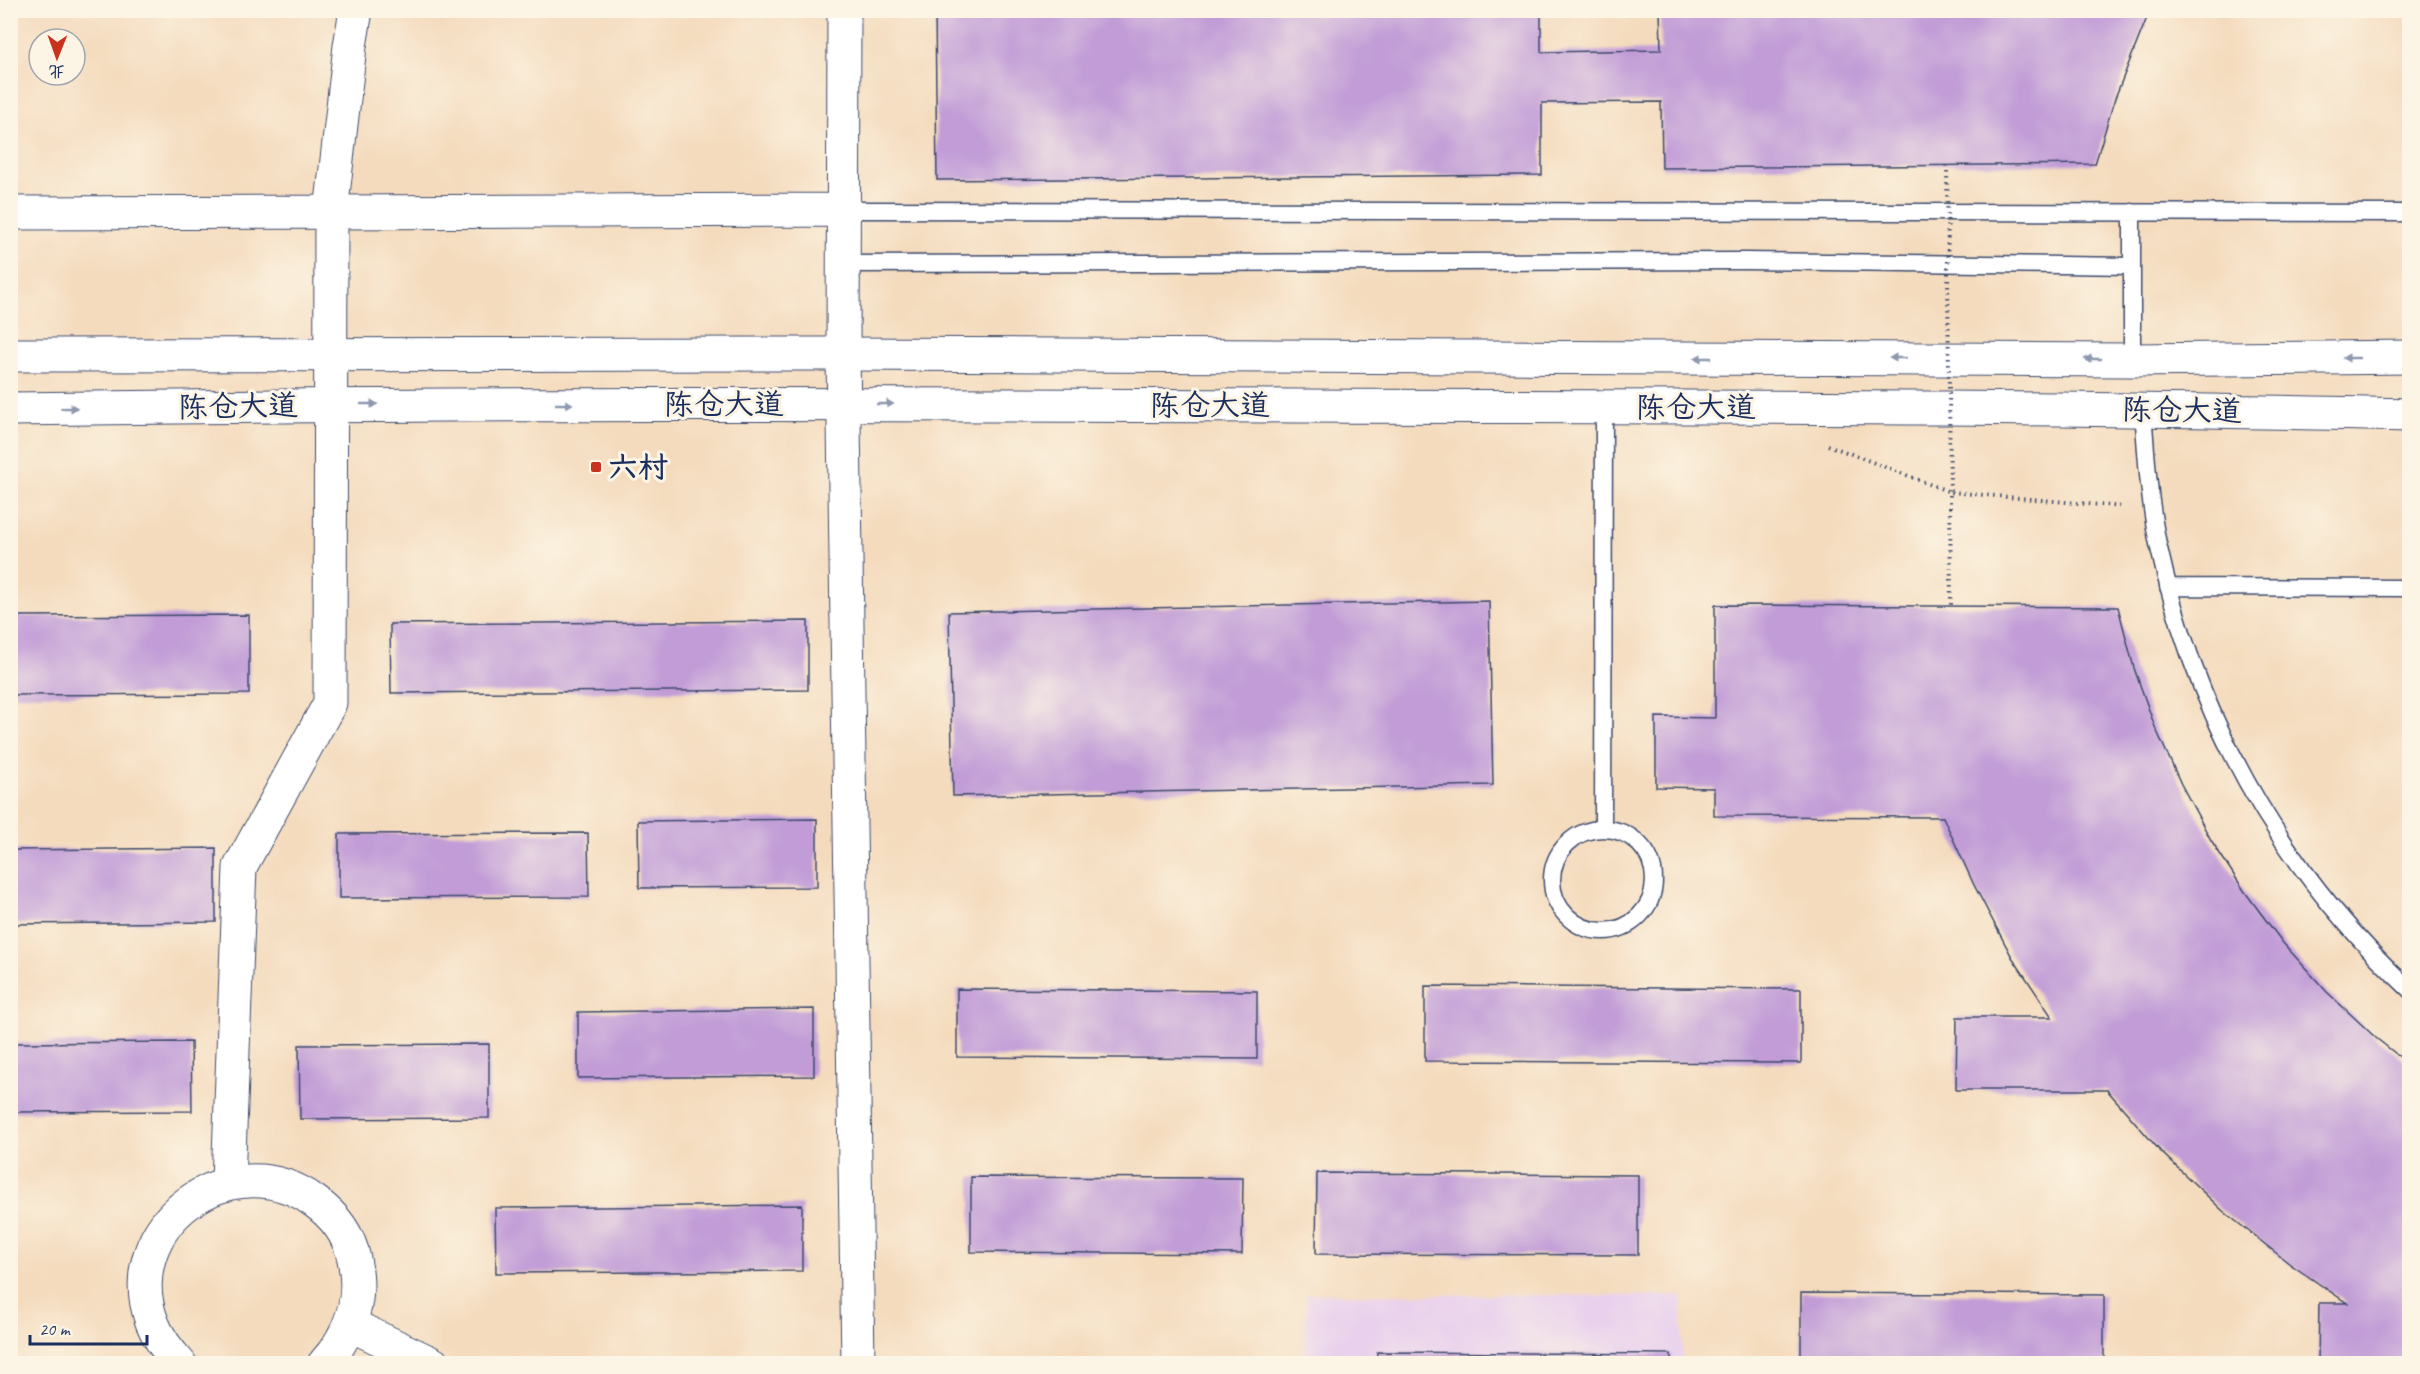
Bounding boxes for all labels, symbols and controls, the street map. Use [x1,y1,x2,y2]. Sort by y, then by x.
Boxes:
north arrow [27,27,87,87]
text: 北 [49,61,65,81]
one-way arrow [1694,353,1713,363]
one-way arrow [2342,353,2361,363]
one-way arrow [1889,354,1908,363]
one-way arrow [2084,354,2103,364]
street label: 陈仓大道 [664,385,784,423]
street label: 陈仓大道 [178,386,298,426]
street label: 陈仓大道 [1150,386,1270,424]
street label: 陈仓大道 [1636,388,1756,426]
street label: 陈仓大道 [2122,390,2242,430]
one-way arrow [359,399,378,409]
one-way arrow [554,399,573,409]
one-way arrow [875,399,894,409]
one-way arrow [59,403,78,413]
place label: 六村 [608,448,668,486]
marker: 六村 [589,460,603,474]
scale bar [30,1308,147,1346]
text: 20 m [39,1318,72,1340]

